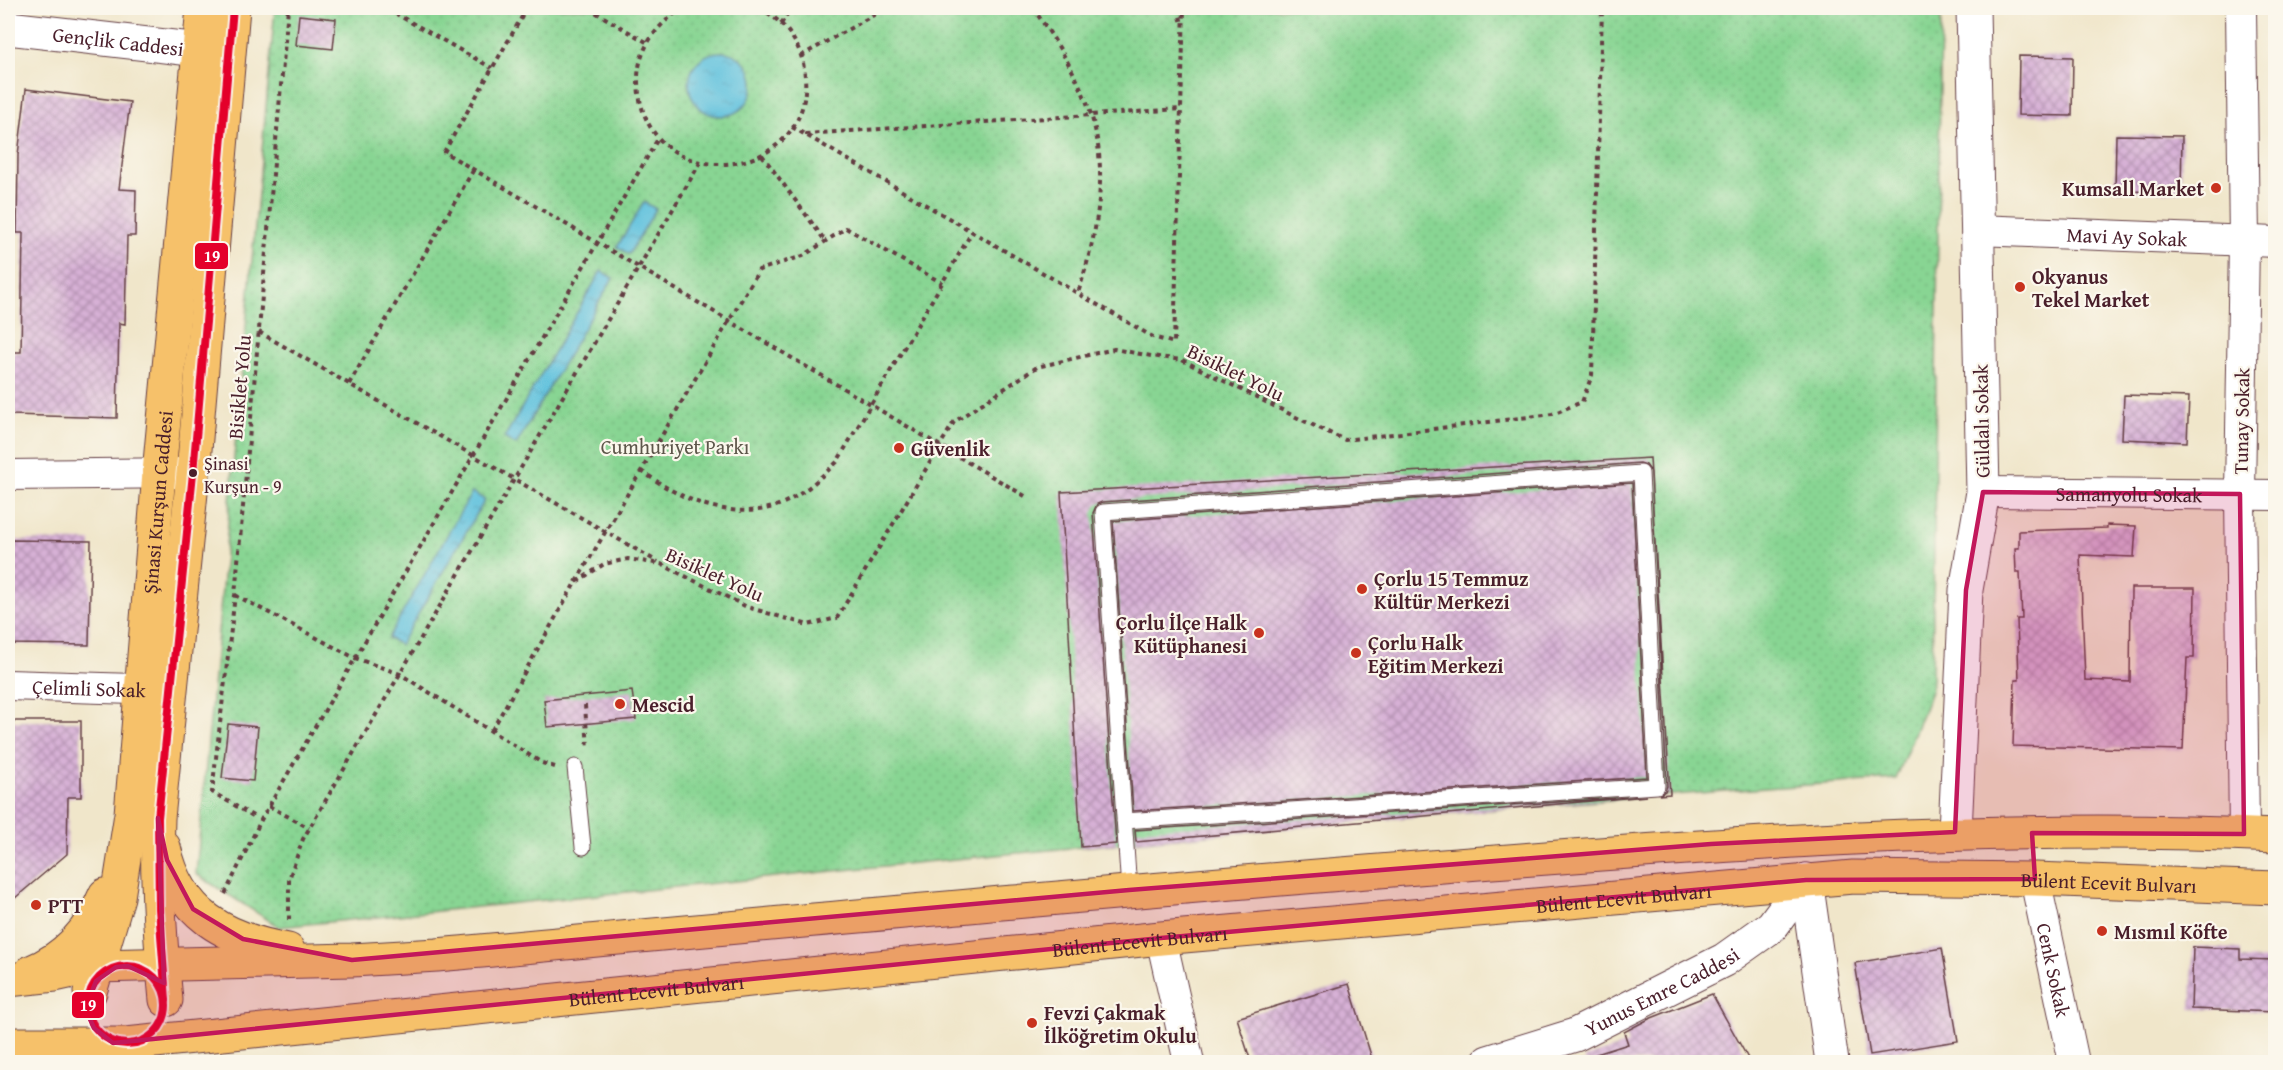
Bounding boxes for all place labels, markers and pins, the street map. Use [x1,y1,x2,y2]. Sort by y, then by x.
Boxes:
place label: Kumsall Market [2062,174,2204,203]
marker: Kumsall Market [2209,181,2223,195]
place label: Okyanus Tekel Market [2032,262,2150,314]
marker: Okyanus Tekel Market [2013,280,2027,294]
place label: Güvenlik [911,434,990,463]
marker: Güvenlik [892,441,906,455]
place label: Şinasi Kurşun - 9 [204,450,282,500]
marker: Şinasi Kurşun - 9 [187,467,199,479]
place label: Çorlu 15 Temmuz Kültür Merkezi [1374,564,1528,616]
marker: Çorlu 15 Temmuz Kültür Merkezi [1355,582,1369,596]
place label: Çorlu İlçe Halk Kütüphanesi [1116,608,1248,660]
marker: Çorlu İlçe Halk Kütüphanesi [1252,626,1266,640]
place label: Çorlu Halk Eğitim Merkezi [1368,628,1504,680]
marker: Çorlu Halk Eğitim Merkezi [1349,646,1363,660]
place label: Mescid [632,690,695,719]
marker: Mescid [613,697,627,711]
place label: PTT [48,891,83,920]
marker: PTT [29,898,43,912]
place label: Mısmıl Köfte [2114,917,2228,946]
marker: Mısmıl Köfte [2095,924,2109,938]
place label: Fevzi Çakmak İlköğretim Okulu [1044,998,1197,1050]
marker: Fevzi Çakmak İlköğretim Okulu [1025,1016,1039,1030]

